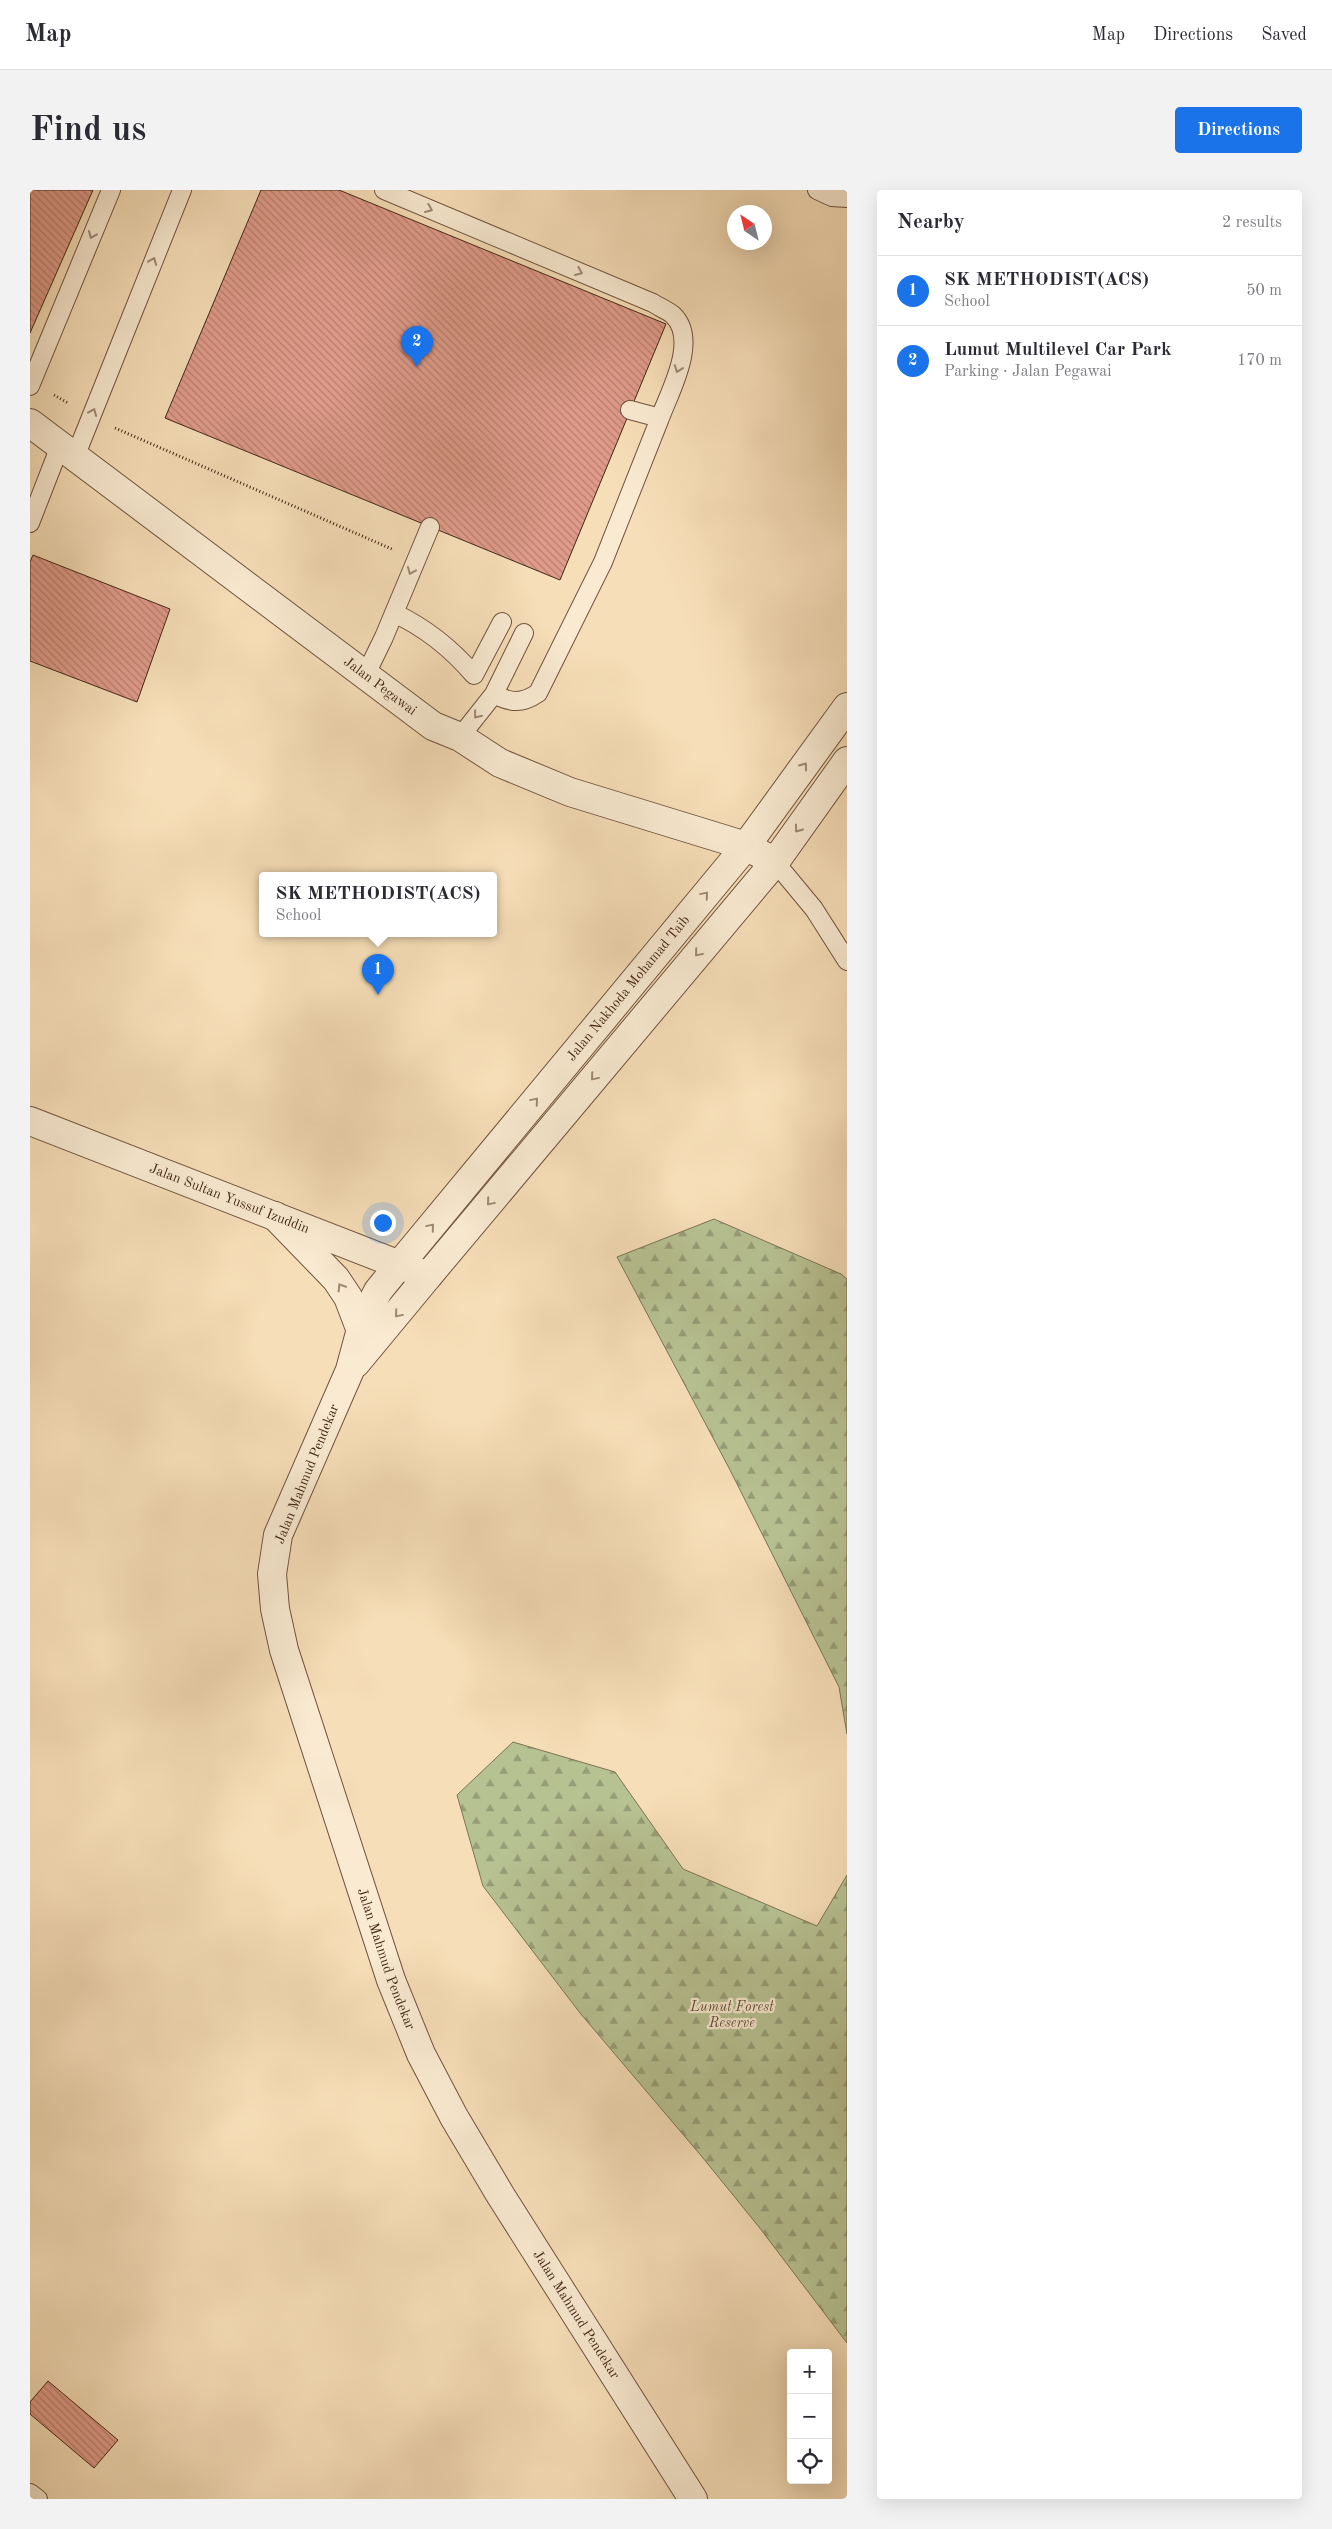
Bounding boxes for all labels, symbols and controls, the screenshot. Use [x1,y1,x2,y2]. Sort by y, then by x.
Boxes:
text: Map [25,23,72,47]
text: Map [1092,26,1125,44]
text: Directions [1153,26,1233,44]
text: Saved [1261,26,1307,44]
button: Directions [1175,107,1302,153]
text: Find us [30,113,146,148]
one-way arrow [424,202,433,213]
north arrow [727,205,772,250]
text: Nearby [897,212,965,233]
text: 2 results [1222,215,1282,231]
one-way arrow [88,230,99,239]
one-way arrow [147,257,158,266]
one-way arrow [574,265,583,276]
text: SK METHODIST(ACS) [944,271,1149,290]
text: 1 [908,283,918,299]
text: 50 m [1246,283,1282,299]
text: School [944,294,990,310]
pin: 2 [401,326,433,367]
text: Lumut Multilevel Car Park [944,341,1172,360]
text: 2 [908,353,918,369]
text: 170 m [1237,353,1282,369]
one-way arrow [674,364,684,373]
text: Parking · Jalan Pegawai [944,364,1112,380]
one-way arrow [86,408,97,417]
one-way arrow [407,567,417,575]
street label: Jalan Pegawai [341,654,419,718]
one-way arrow [474,709,482,718]
one-way arrow [798,762,807,772]
one-way arrow [795,823,804,833]
popup [259,872,497,937]
text: SK METHODIST(ACS) [275,885,481,904]
one-way arrow [699,892,707,901]
text: School [275,908,321,924]
street label: Jalan Nakhoda Mohamad Taib [564,913,692,1064]
one-way arrow [696,947,704,956]
pin: 1 [362,954,394,995]
one-way arrow [591,1072,600,1081]
one-way arrow [529,1098,538,1107]
street label: Jalan Sultan Yussuf Izuddin [147,1161,312,1236]
one-way arrow [487,1196,495,1205]
your location [370,1210,396,1236]
one-way arrow [426,1224,434,1233]
one-way arrow [338,1283,348,1292]
one-way arrow [394,1308,403,1317]
street label: Jalan Mahmud Pendekar [273,1402,342,1546]
street label: Jalan Mahmud Pendekar [355,1886,418,2032]
park label: Lumut Forest Reserve [689,2000,774,2030]
street label: Jalan Mahmud Pendekar [530,2248,622,2382]
map controls [787,2349,832,2484]
button: + [787,2349,832,2394]
button: − [787,2394,832,2439]
button: locate [787,2439,832,2484]

